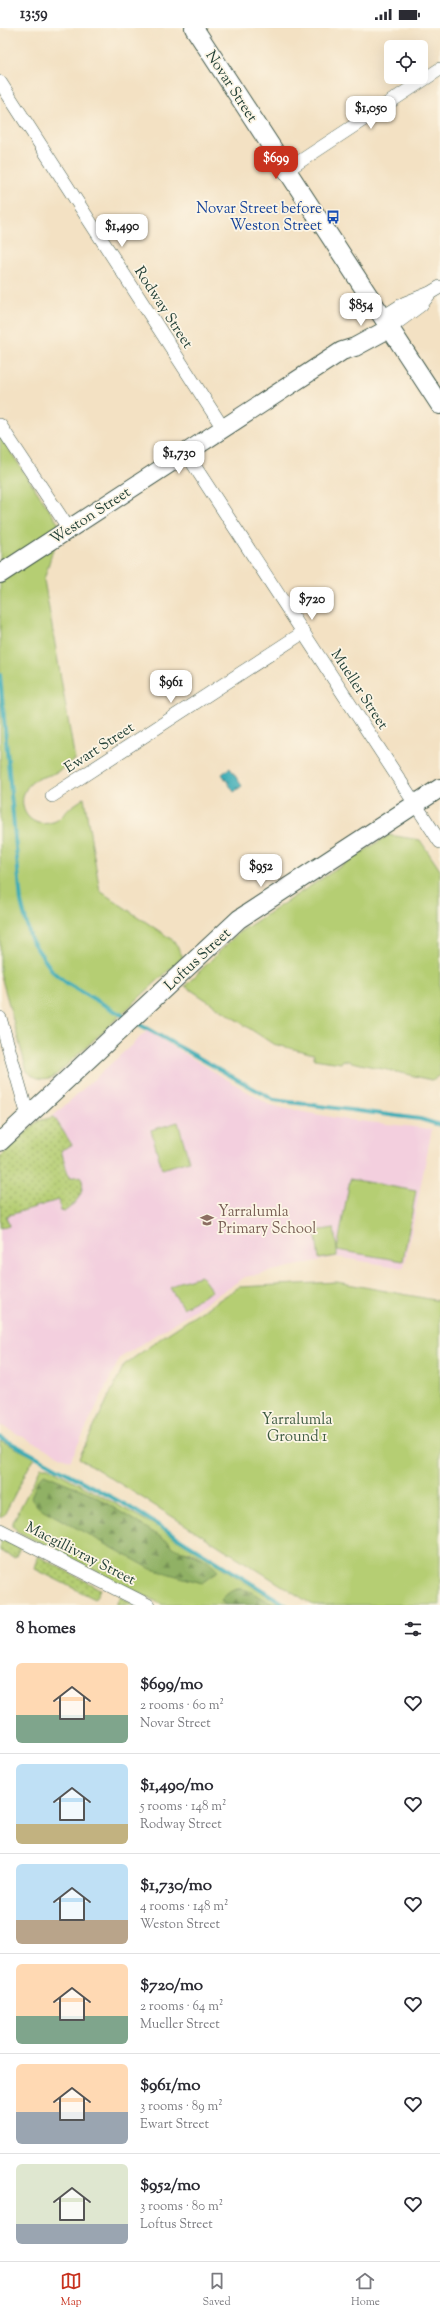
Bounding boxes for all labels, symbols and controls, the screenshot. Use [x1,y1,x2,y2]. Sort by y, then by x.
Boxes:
text: 13:59 [20,4,47,25]
map controls [384,40,428,84]
button: locate [384,40,428,84]
street label: Novar Street [200,47,262,127]
pin: $1,050 [338,96,404,130]
text: $1,050 [355,100,387,118]
pin: $699 [252,146,300,180]
text: $699 [263,150,289,168]
place label: Novar Street before Weston Street [196,199,322,237]
bus stop icon: Novar Street before Weston Street [325,209,341,225]
pin: $1,490 [89,214,155,248]
text: $1,490 [105,218,139,236]
street label: Rodway Street [128,263,197,353]
pin: $854 [337,293,385,327]
text: $854 [349,297,373,315]
pin: $1,730 [146,441,212,475]
text: $1,730 [162,445,196,463]
street label: Weston Street [46,482,135,550]
pin: $720 [288,587,336,621]
text: $720 [299,591,325,609]
street label: Mueller Street [325,646,393,734]
pin: $961 [147,670,195,704]
text: $961 [159,674,183,692]
street label: Ewart Street [61,718,139,779]
pin: $952 [237,854,285,888]
text: $952 [249,858,273,876]
street label: Loftus Street [160,924,236,996]
place label: Yarralumla Primary School [218,1202,316,1240]
school or university icon: Yarralumla Primary School [199,1212,215,1228]
park label: Yarralumla Ground 1 [262,1410,332,1448]
street label: Macgillivray Street [22,1518,139,1591]
text: 8 homes [16,1617,76,1641]
icon: filters [402,1618,424,1640]
text: $699/mo [140,1673,203,1697]
icon: home [48,1679,96,1727]
icon: heart [402,1692,424,1714]
text: 2 rooms · 60 m² [140,1697,224,1715]
text: Novar Street [140,1715,211,1733]
text: $1,490/mo [140,1774,214,1798]
icon: home [48,1780,96,1828]
icon: heart [402,1793,424,1815]
text: 5 rooms · 148 m² [140,1798,226,1816]
text: Rodway Street [140,1816,222,1834]
text: $1,730/mo [140,1874,212,1898]
icon: home [48,1880,96,1928]
icon: heart [402,1893,424,1915]
text: 4 rooms · 148 m² [140,1898,228,1916]
text: Weston Street [140,1916,220,1934]
text: $720/mo [140,1974,203,1998]
icon: home [48,1980,96,2028]
icon: heart [402,1993,424,2015]
text: 2 rooms · 64 m² [140,1998,223,2016]
text: Mueller Street [140,2016,220,2034]
text: $961/mo [140,2074,200,2098]
icon: home [48,2080,96,2128]
icon: heart [402,2093,424,2115]
text: 3 rooms · 89 m² [140,2098,223,2116]
text: Ewart Street [140,2116,209,2134]
text: $952/mo [140,2174,200,2198]
icon: home [48,2180,96,2228]
icon: heart [402,2193,424,2215]
text: 3 rooms · 80 m² [140,2198,223,2216]
text: Loftus Street [140,2216,213,2234]
tab: Map [60,2270,82,2310]
tab: Saved [202,2270,231,2310]
tab: Home [351,2270,380,2310]

